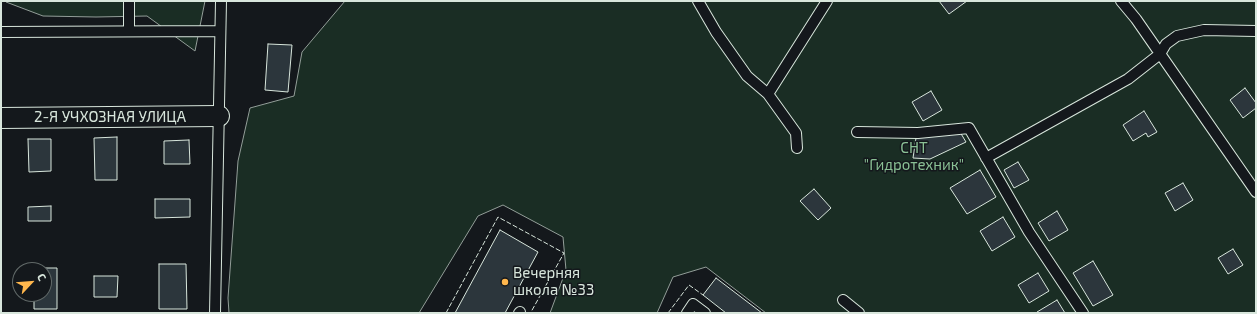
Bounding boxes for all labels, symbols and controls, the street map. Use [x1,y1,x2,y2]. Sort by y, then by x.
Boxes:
street label: 2-Я УЧХОЗНАЯ УЛИЦА [34,108,186,126]
park label: СНТ "Гидротехник" [864,139,964,174]
north arrow [12,262,52,302]
place label: Вечерняя школа №33 [513,264,594,299]
text: С [35,271,50,283]
marker: Вечерняя школа №33 [500,277,510,287]

